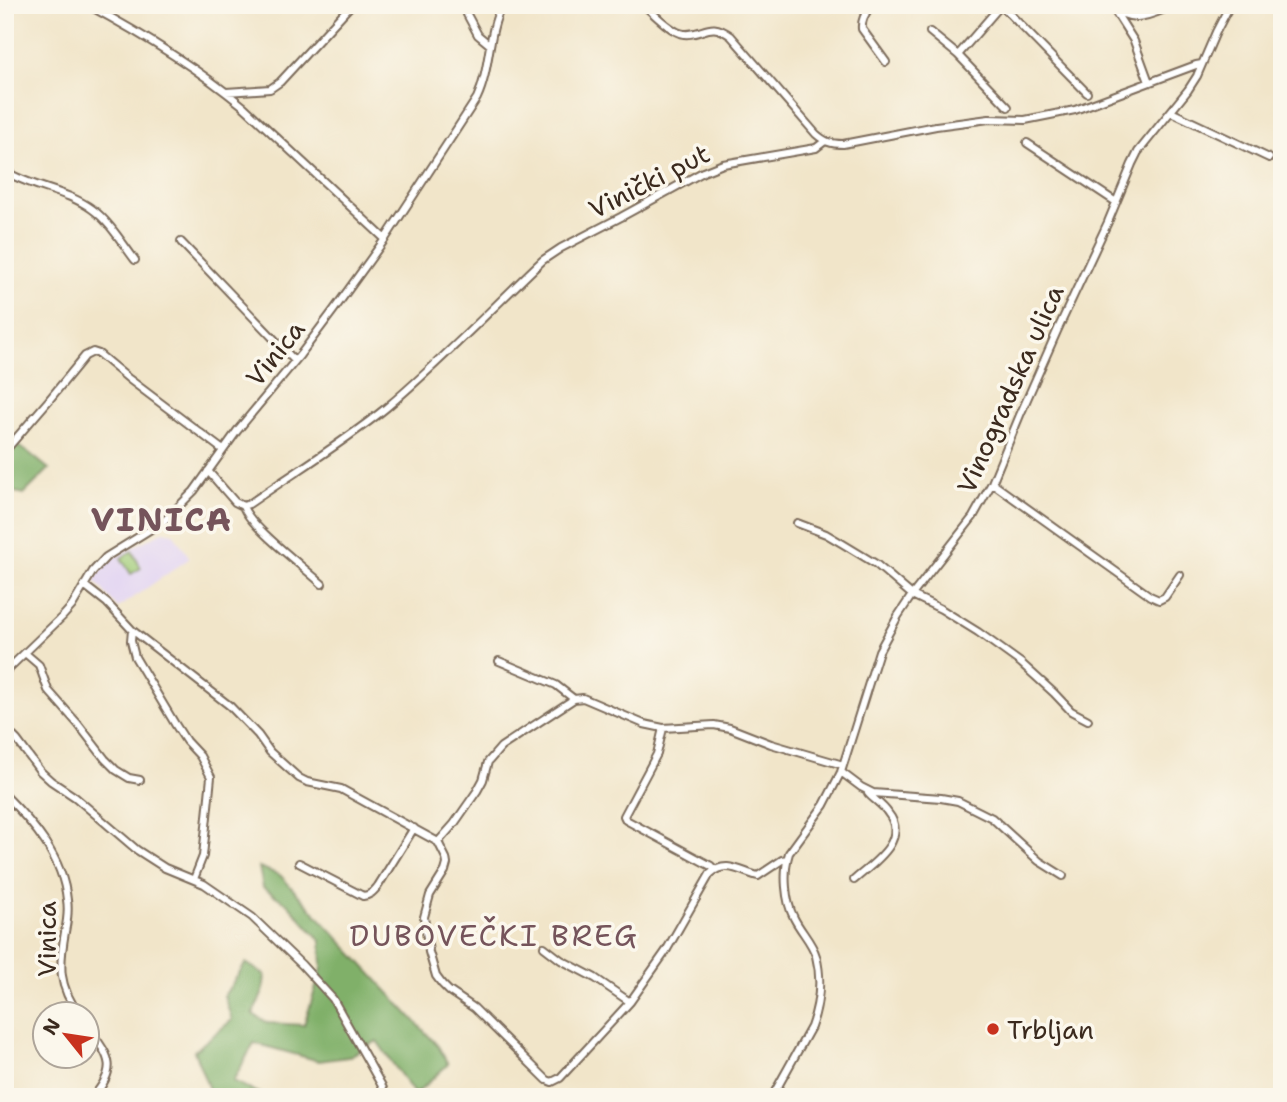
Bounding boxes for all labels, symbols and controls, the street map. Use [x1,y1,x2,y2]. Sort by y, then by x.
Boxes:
street label: Vinički put [583,136,715,226]
street label: Vinogradska ulica [948,279,1072,499]
street label: Vinica [237,312,313,394]
district label: VINICA [91,497,233,542]
street label: Vinica [29,901,64,977]
district label: DUBOVEČKI BREG [349,915,639,956]
north arrow [32,1000,102,1070]
place label: Trbljan [1007,1012,1094,1047]
text: N [37,1014,66,1040]
marker: Trbljan [985,1021,1001,1037]

